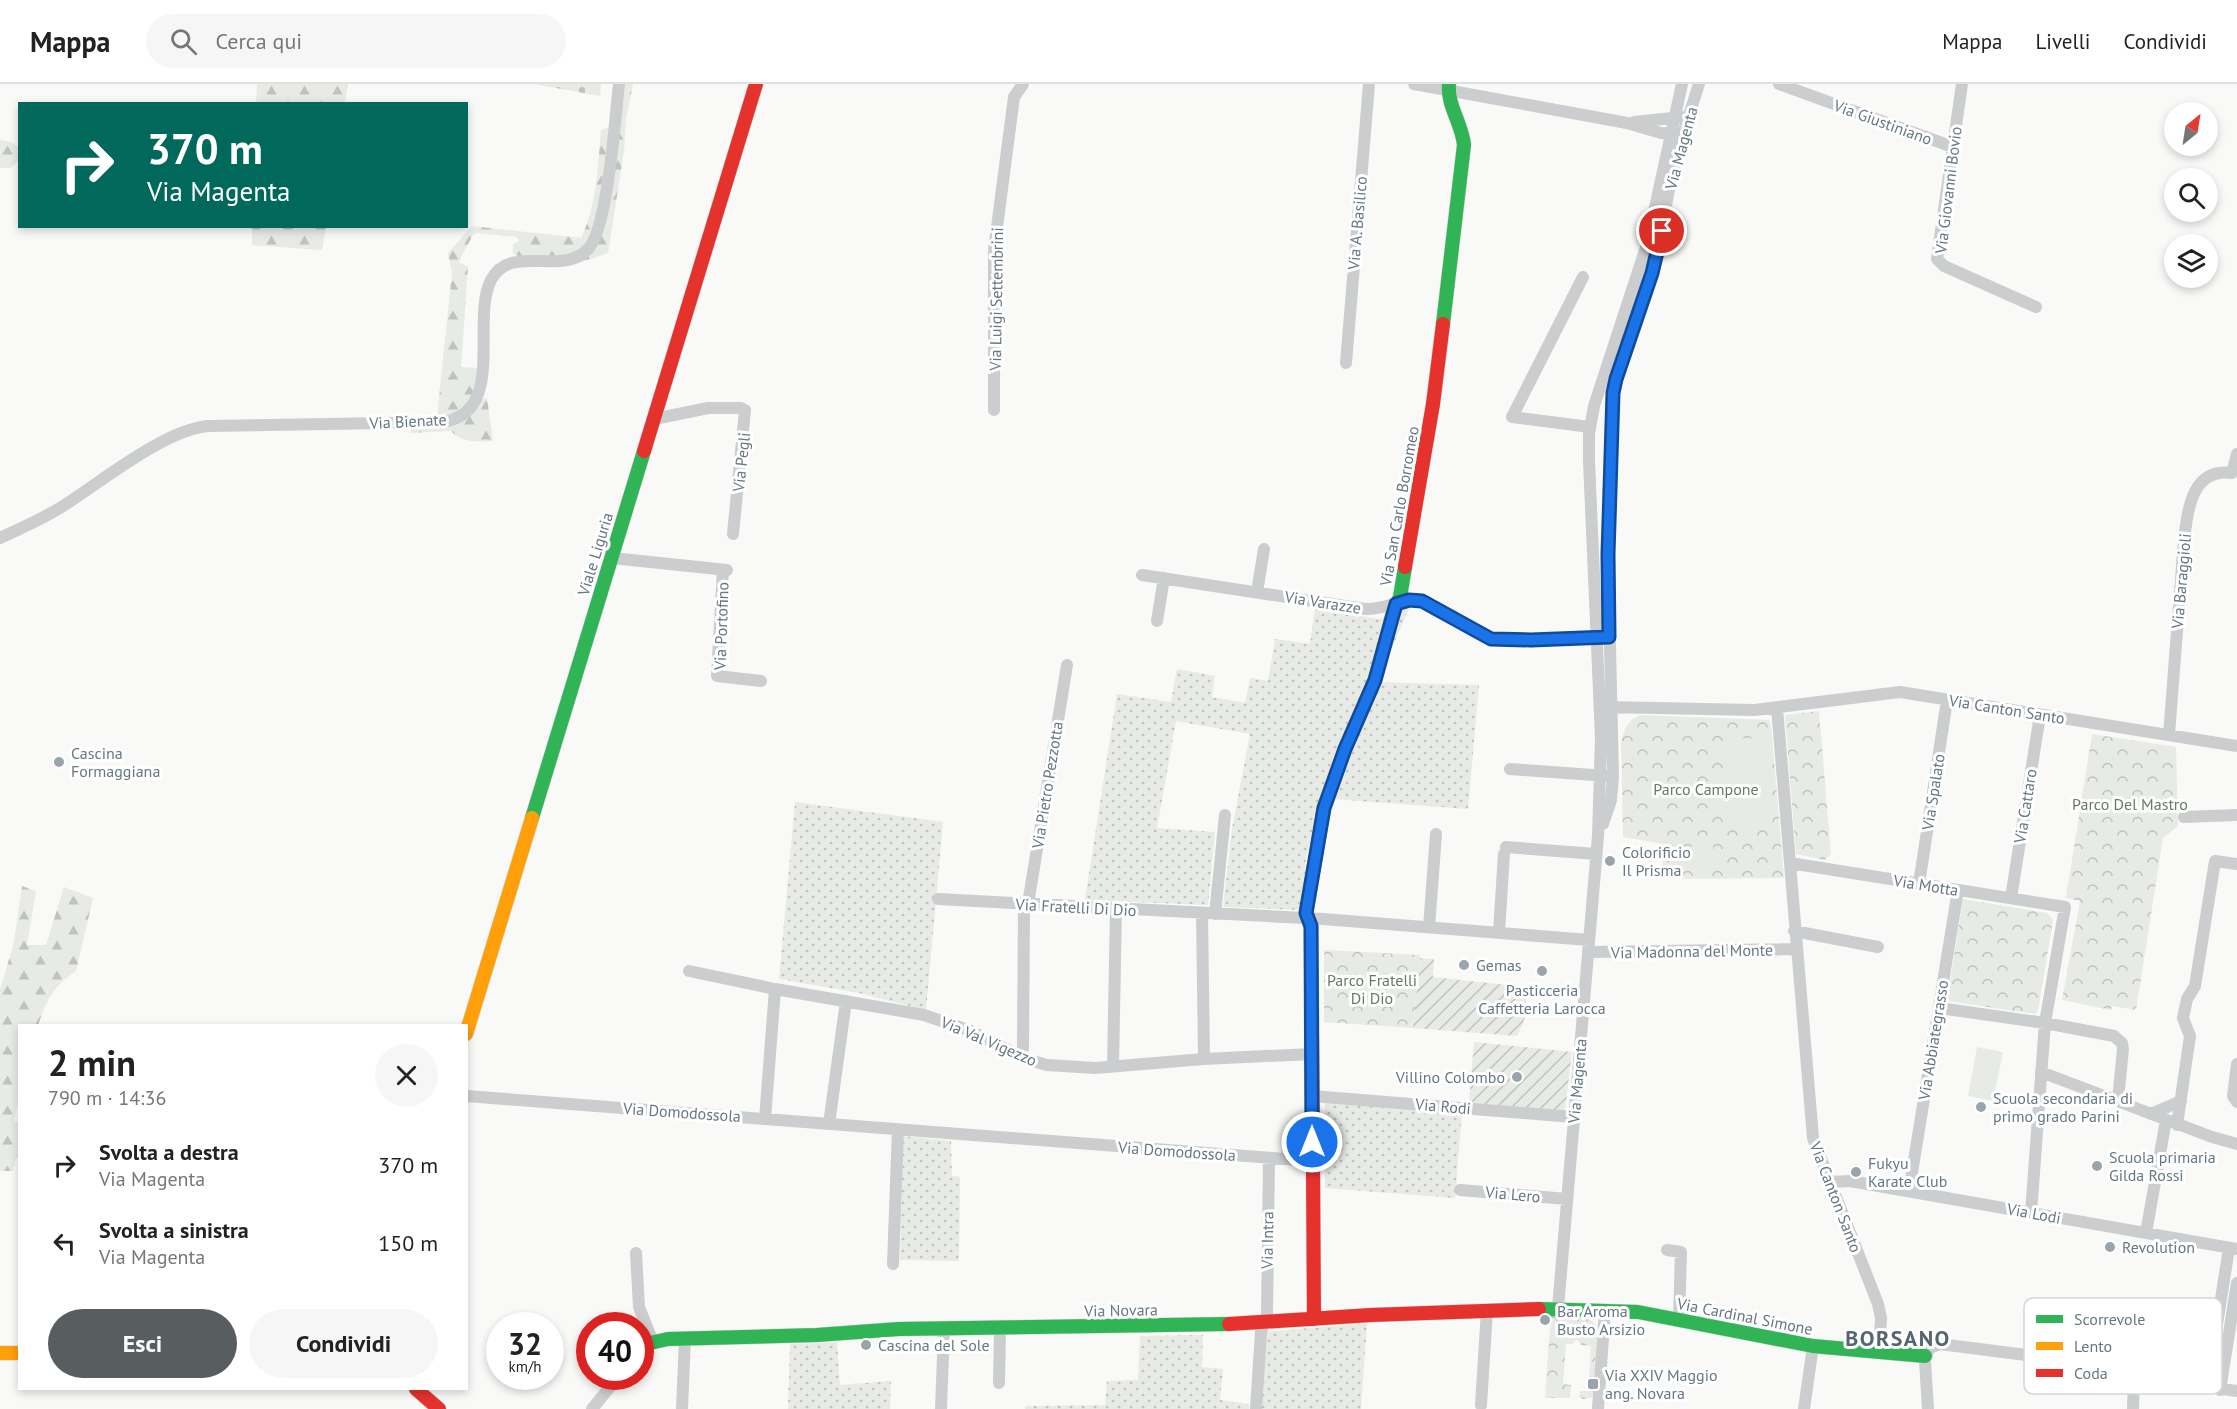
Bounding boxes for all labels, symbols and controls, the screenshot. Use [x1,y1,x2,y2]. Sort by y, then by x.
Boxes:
search box [146,14,566,68]
text: Mappa [30,23,110,60]
icon: search [167,25,200,58]
text: Cerca qui [215,27,302,55]
text: Mappa [1942,28,2002,55]
text: Livelli [2035,28,2090,55]
text: Condividi [2123,28,2207,55]
street label: Via Giustiniano [1830,95,1935,149]
north arrow [2164,102,2218,156]
map controls [2164,102,2218,288]
street label: Via Magenta [1660,104,1702,193]
text: 370 m [147,121,263,176]
street label: Via Giovanni Bovio [1930,125,1966,256]
icon: right [48,126,126,204]
button: search [2164,168,2218,222]
text: Via Magenta [147,174,290,208]
street label: Via A. Basilico [1343,175,1371,272]
pin [1636,205,1687,256]
icon: arrive [1645,214,1678,247]
street label: Via Luigi Settembrini [985,227,1007,372]
button: layers [2164,234,2218,288]
street label: Via Bienate [368,409,447,433]
street label: Via San Carlo Borromeo [1375,425,1423,588]
street label: Via Pegli [728,431,754,494]
street label: Viale Liguria [573,510,617,599]
street label: Via Baraggioli [2167,533,2195,630]
street label: Via Portofino [709,582,733,671]
street label: Via Varazze [1282,586,1363,618]
street label: Via Canton Santo [1947,690,2066,728]
street label: Via Pietro Pezzotta [1027,720,1067,851]
place label: Cascina Formaggiana [71,743,160,781]
street label: Via Spalato [1917,752,1949,833]
marker: Cascina Formaggiana [52,755,66,769]
street label: Via Cattaro [2009,767,2041,846]
park label: Parco Campone [1653,779,1759,799]
park label: Parco Del Mastro [2072,794,2188,814]
place label: Colorificio Il Prisma [1622,842,1691,880]
marker: Colorificio Il Prisma [1603,854,1617,868]
street label: Via Motta [1891,870,1960,900]
street label: Via Fratelli Di Dio [1014,894,1137,920]
street label: Via Madonna del Monte [1610,940,1773,962]
place label: Gemas [1476,955,1522,975]
marker: Gemas [1457,958,1471,972]
marker: Pasticceria Caffetteria Larocca [1535,964,1549,978]
park label: Parco Fratelli Di Dio [1327,970,1417,1008]
street label: Via Abbiategrasso [1913,979,1952,1102]
place label: Pasticceria Caffetteria Larocca [1478,980,1606,1018]
street label: Via Val Vigezzo [937,1011,1040,1070]
street label: Via Magenta [1563,1038,1591,1125]
text: 2 min [48,1039,136,1086]
button: close [375,1044,438,1107]
place label: Villino Colombo [1395,1067,1505,1087]
marker: Villino Colombo [1510,1070,1524,1084]
text: 790 m · 14:36 [48,1085,166,1111]
place label: Scuola secondaria di primo grado Parini [1993,1088,2133,1126]
street label: Via Rodi [1413,1094,1472,1118]
street label: Via Domodossola [621,1098,742,1126]
marker: Scuola secondaria di primo grado Parini [1974,1100,1988,1114]
position arrow [1280,1110,1344,1174]
street label: Via Domodossola [1116,1137,1237,1165]
text: Svolta a destra [99,1138,239,1166]
street label: Via Canton Santo [1805,1138,1866,1255]
place label: Scuola primaria Gilda Rossi [2109,1147,2216,1185]
icon: right [48,1149,81,1182]
text: 370 m [378,1151,438,1179]
place label: Fukyu Karate Club [1868,1153,1947,1191]
marker: Scuola primaria Gilda Rossi [2090,1159,2104,1173]
marker: Fukyu Karate Club [1849,1165,1863,1179]
text: Via Magenta [99,1166,205,1192]
street label: Via Lero [1484,1182,1541,1206]
street label: Via Lodi [2004,1198,2063,1228]
street label: Via Intra [1256,1211,1278,1270]
text: Svolta a sinistra [99,1216,249,1244]
icon: left [48,1227,81,1260]
text: 150 m [378,1229,438,1257]
place label: Revolution [2122,1237,2195,1257]
marker: Revolution [2103,1240,2117,1254]
text: Via Magenta [99,1244,205,1270]
street label: Via Cardinal Simone [1675,1293,1814,1339]
legend [2024,1298,2222,1394]
street label: Via Novara [1083,1299,1158,1321]
place label: Bar Aroma Busto Arsizio [1557,1301,1645,1339]
button: Esci [48,1309,237,1378]
button: Condividi [249,1309,438,1378]
text: Scorrevole [2074,1309,2146,1329]
speed limit sign: 40 [576,1312,654,1390]
marker: Bar Aroma Busto Arsizio [1538,1313,1552,1327]
text: 32 [508,1324,542,1363]
district label: BORSANO [1845,1324,1951,1352]
place label: Cascina del Sole [878,1335,990,1355]
text: Lento [2074,1336,2112,1356]
marker: Cascina del Sole [859,1338,873,1352]
text: km/h [509,1357,541,1376]
text: Coda [2074,1363,2108,1383]
place label: Via XXIV Maggio ang. Novara [1604,1365,1718,1403]
marker: Via XXIV Maggio ang. Novara [1586,1377,1600,1391]

